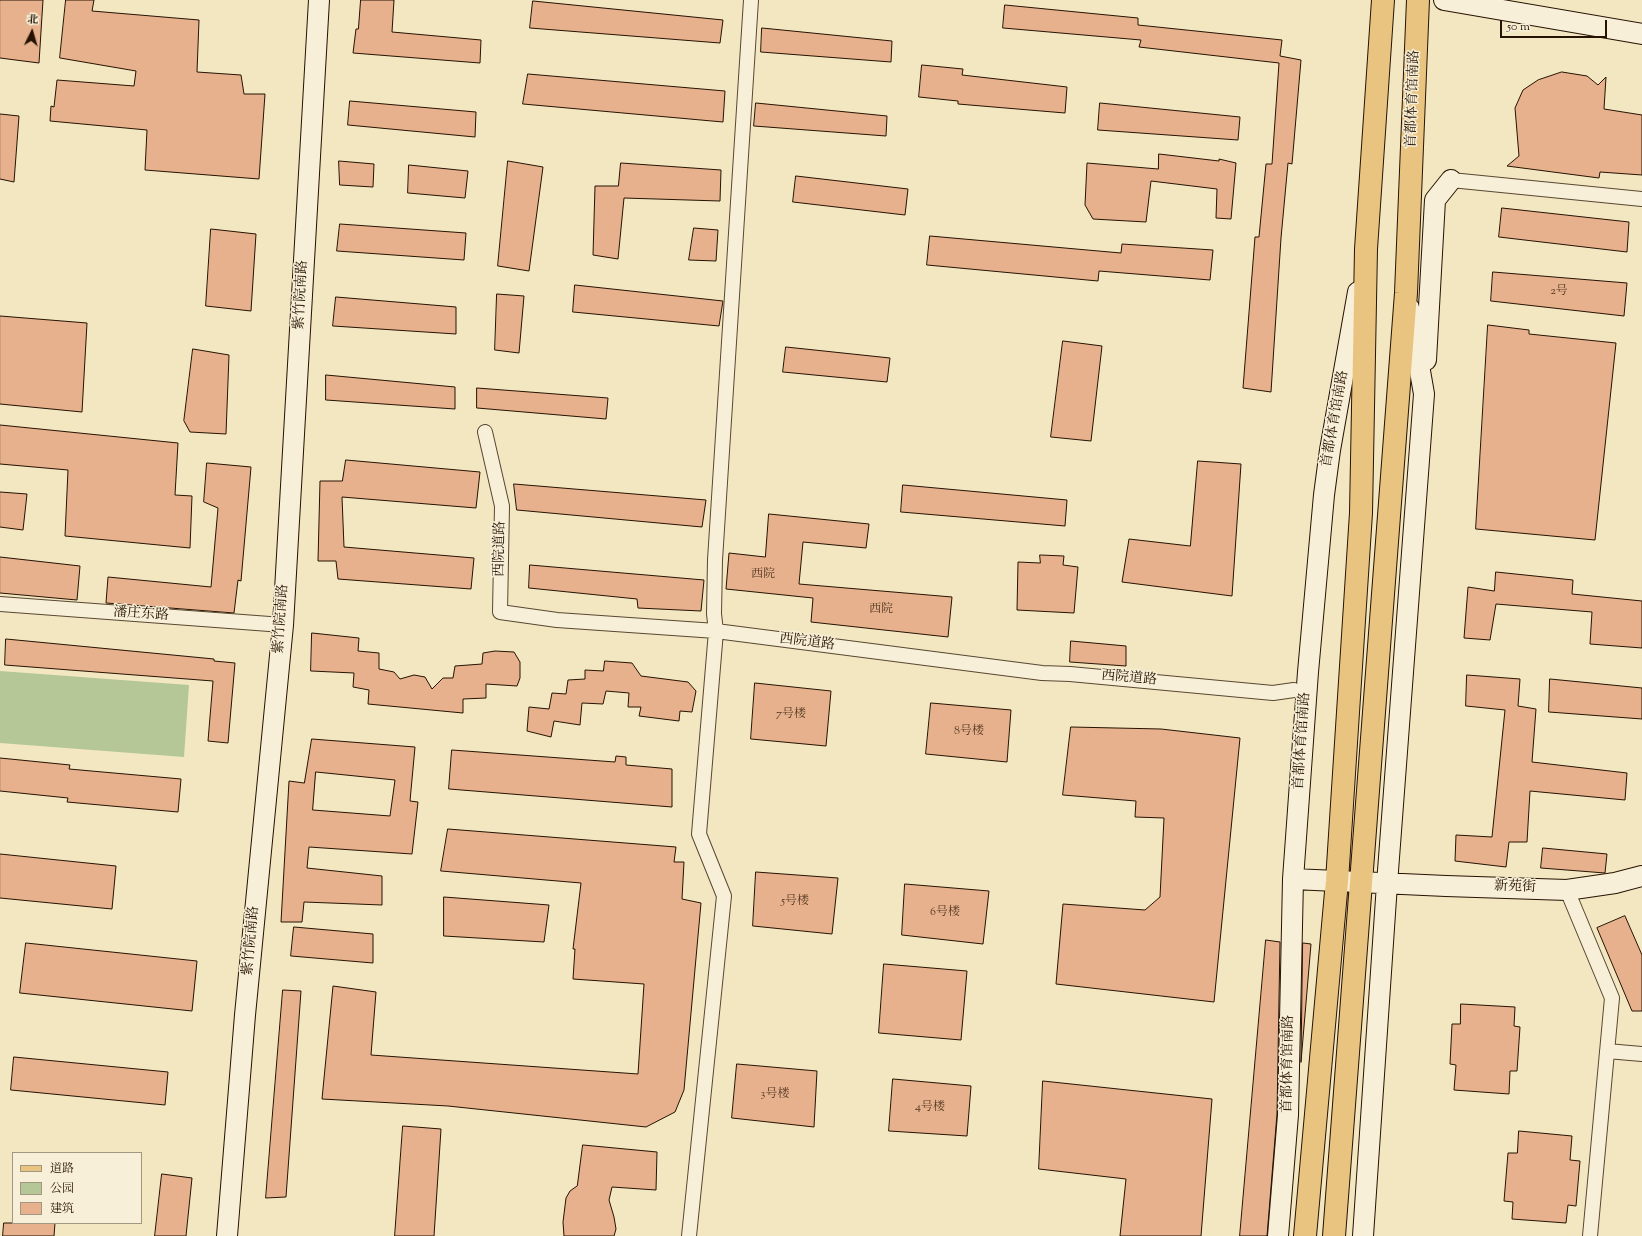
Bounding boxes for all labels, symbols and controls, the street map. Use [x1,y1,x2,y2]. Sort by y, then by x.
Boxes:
north arrow [12,12,52,52]
text: 北 [27,12,39,28]
scale bar [1502,12,1609,38]
text: 50 m [1507,18,1530,36]
street label: 首都体育馆南路 [1404,50,1424,148]
street label: 紫竹院南路 [292,260,312,330]
house number: 2号 [1550,285,1568,299]
street label: 首都体育馆南路 [1319,369,1353,469]
street label: 西院道路 [492,521,510,577]
house number: 西院 [751,568,775,582]
street label: 紫竹院南路 [271,583,293,655]
house number: 西院 [869,603,893,617]
street label: 潘庄东路 [112,605,170,625]
street label: 西院道路 [778,631,836,655]
street label: 西院道路 [1100,668,1158,690]
street label: 首都体育馆南路 [1291,692,1315,790]
house number: 7号楼 [776,708,806,722]
house number: 8号楼 [954,725,984,739]
street label: 新苑街 [1494,879,1536,897]
house number: 5号楼 [781,895,809,909]
street label: 紫竹院南路 [241,905,263,977]
house number: 6号楼 [930,906,960,920]
street label: 首都体育馆南路 [1280,1015,1298,1113]
house number: 3号楼 [761,1088,789,1102]
house number: 4号楼 [915,1101,945,1115]
legend [12,1152,142,1224]
text: 道路 [50,1160,74,1178]
text: 公园 [50,1180,74,1198]
text: 建筑 [50,1200,74,1218]

